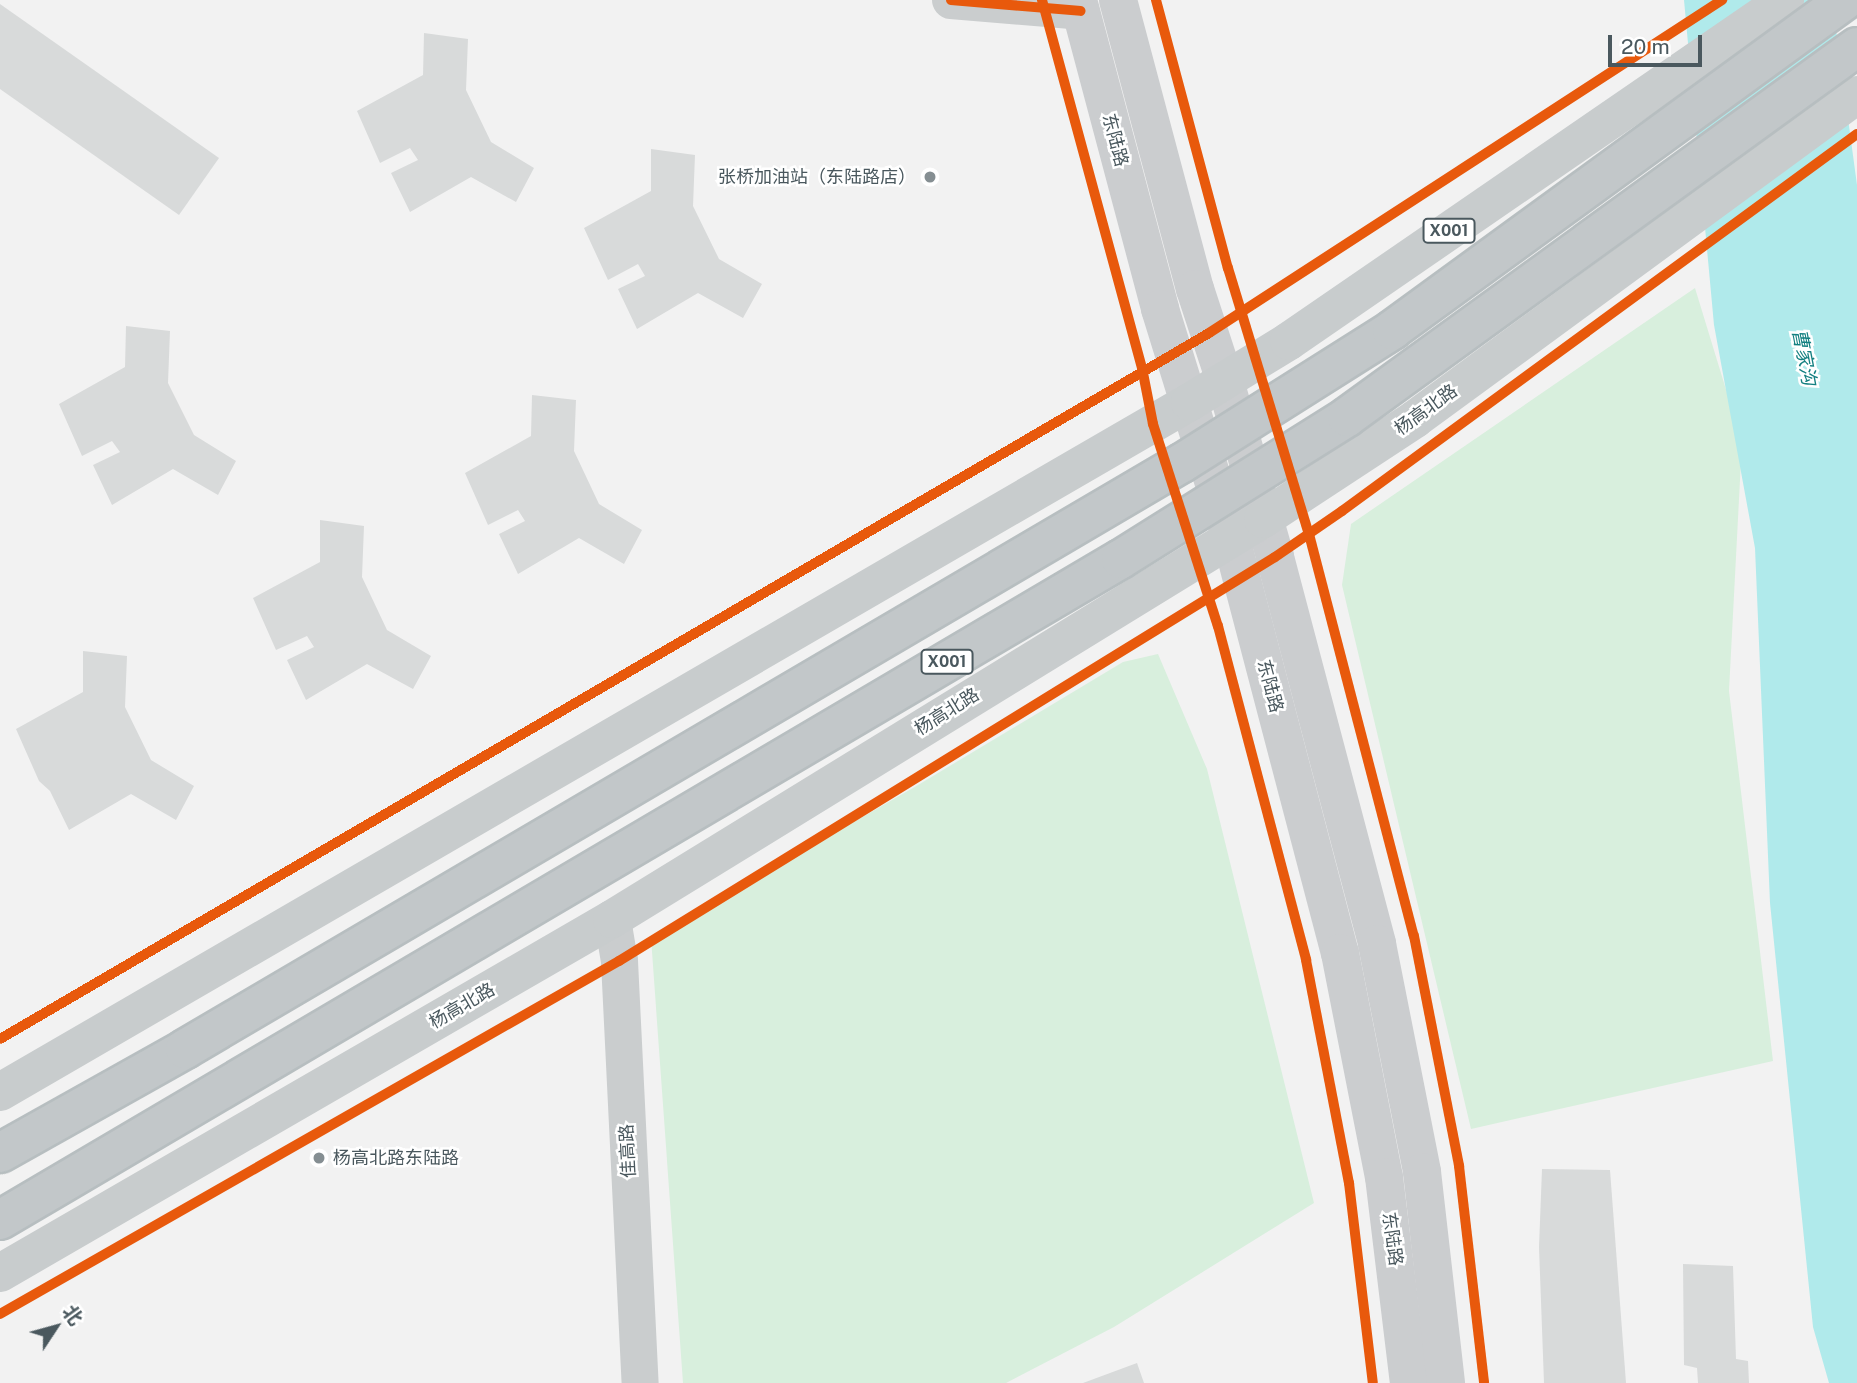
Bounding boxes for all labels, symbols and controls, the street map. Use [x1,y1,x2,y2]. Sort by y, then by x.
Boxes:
scale bar [1612,21,1706,65]
text: 20 m [1621,34,1670,59]
street label: 东陆路 [1098,111,1132,169]
place label: 张桥加油站（东陆路店） [718,166,916,188]
marker: 张桥加油站（东陆路店） [922,169,938,185]
road number: X001 [1421,218,1477,244]
water label: 曹家沟 [1787,327,1821,387]
street label: 杨高北路 [1391,380,1461,440]
road number: X001 [919,650,975,674]
street label: 东陆路 [1253,657,1287,715]
street label: 杨高北路 [911,684,983,740]
street label: 杨高北路 [425,979,499,1033]
street label: 佳高路 [616,1123,640,1179]
place label: 杨高北路东陆路 [333,1147,459,1169]
marker: 杨高北路东陆路 [311,1150,327,1166]
street label: 东陆路 [1378,1211,1406,1267]
north arrow [21,1292,91,1362]
text: 北 [58,1300,87,1329]

